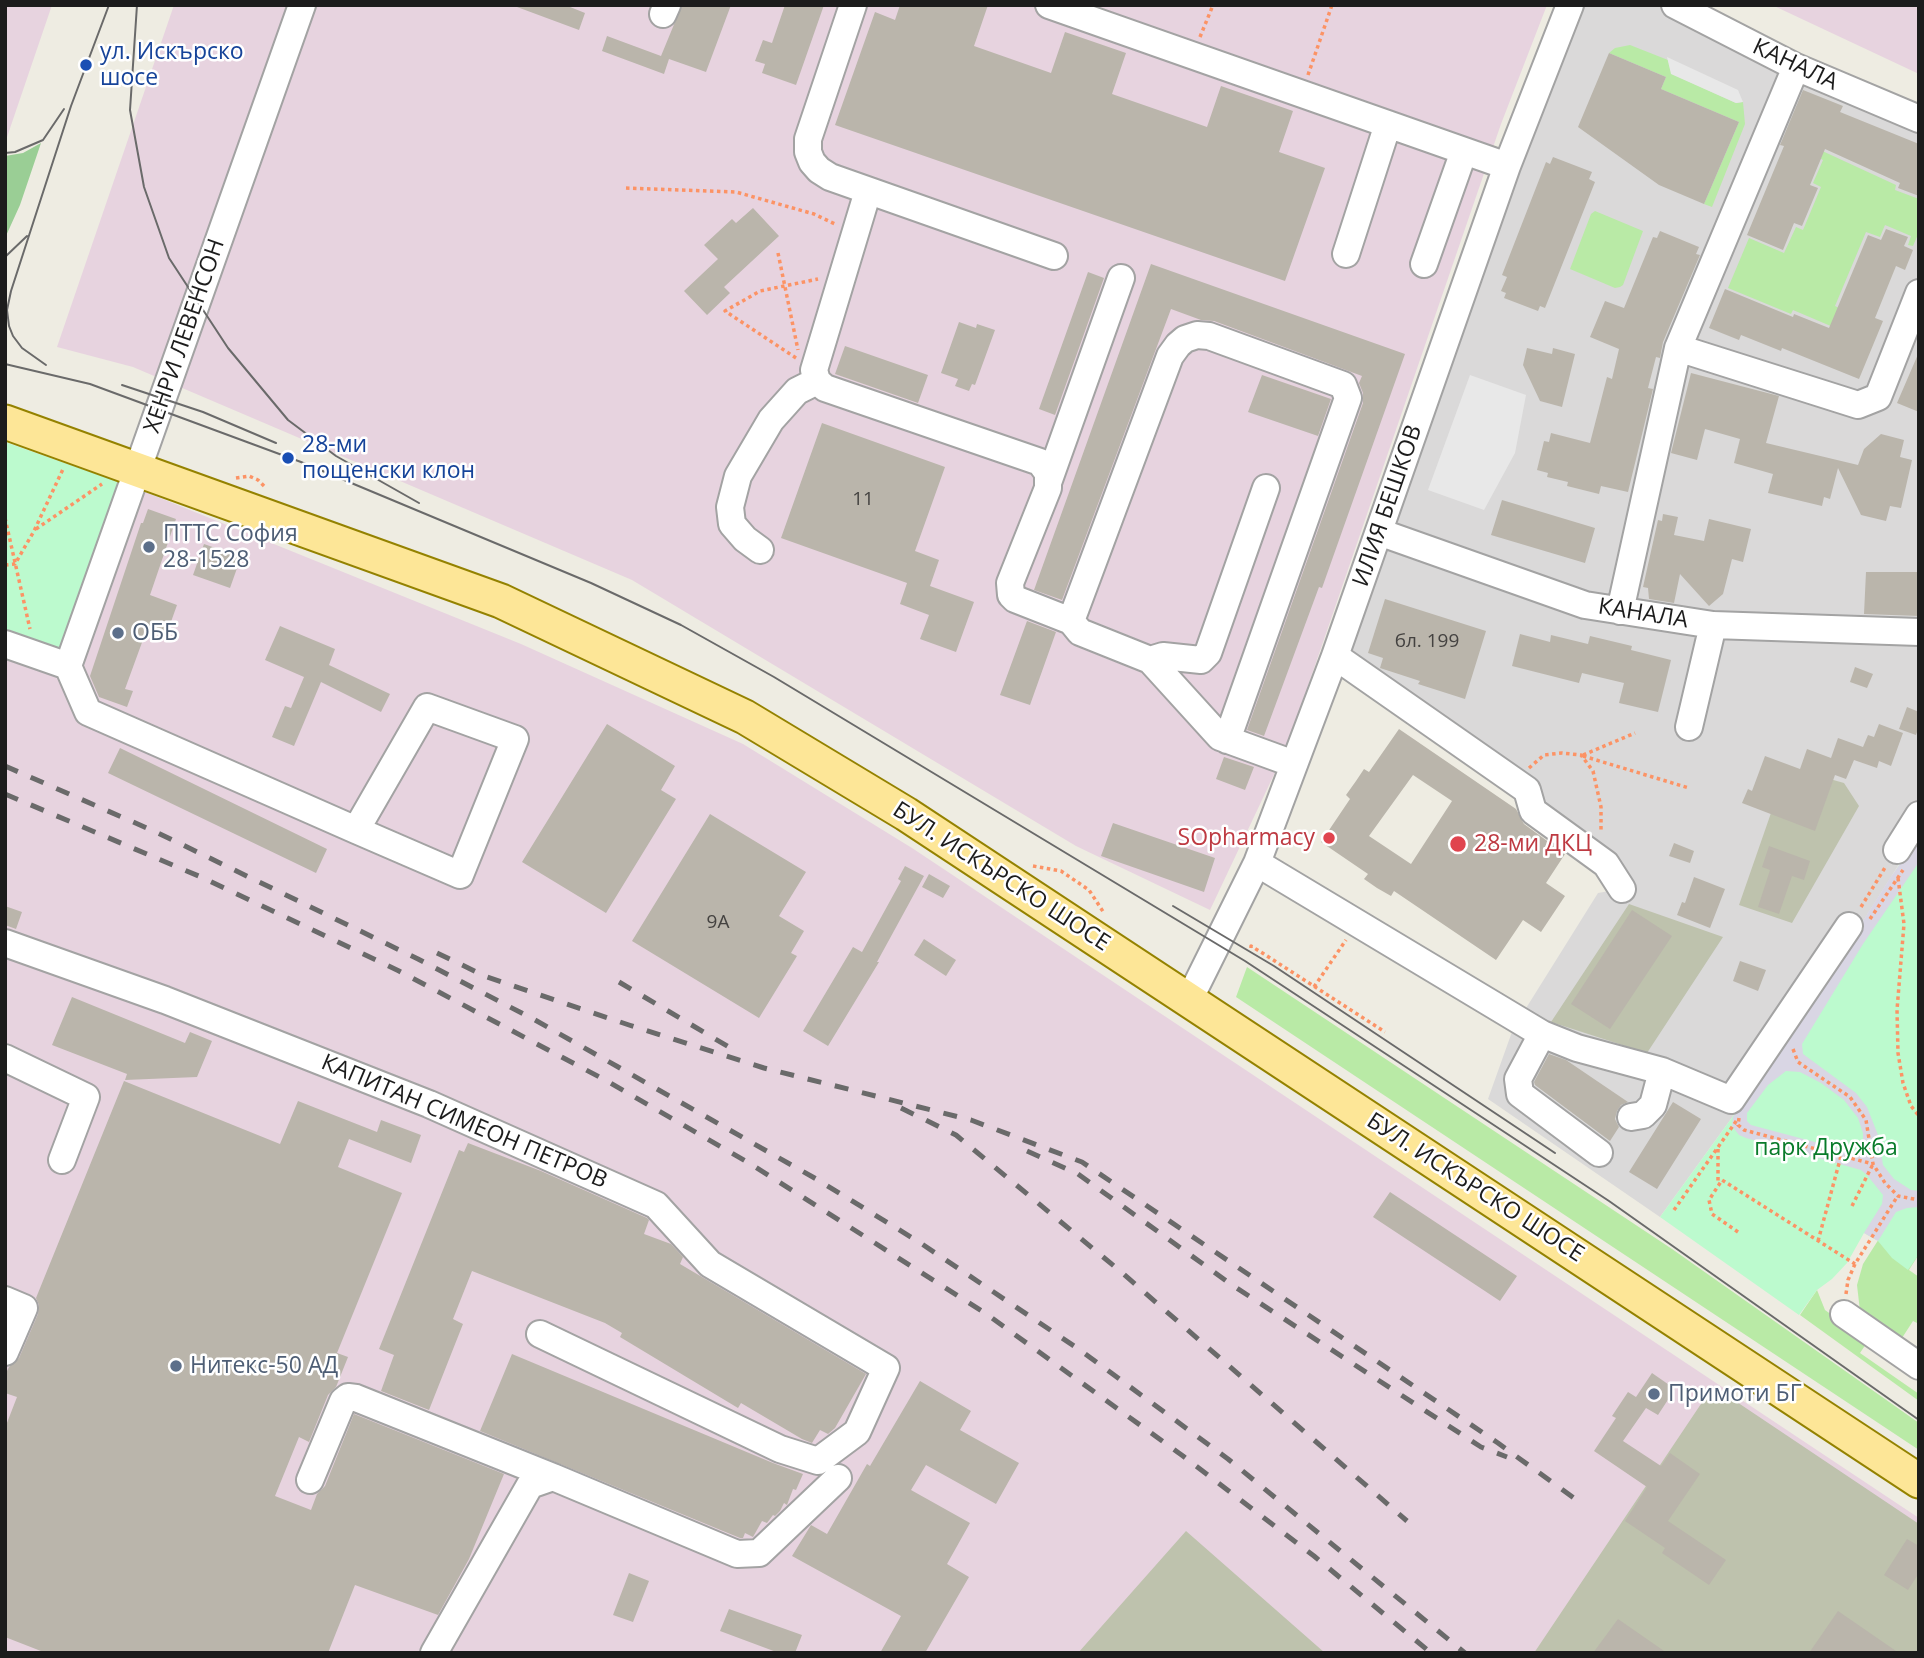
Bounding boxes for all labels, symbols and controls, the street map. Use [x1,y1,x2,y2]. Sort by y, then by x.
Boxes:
street label: КАНАЛА [1748,33,1842,97]
place label: ул. Искърско шосе [100,38,244,92]
marker: ул. Искърско шосе [78,57,94,73]
street label: ХЕНРИ ЛЕВЕНСОН [139,235,231,437]
street label: ИЛИЯ БЕШКОВ [1347,422,1429,590]
place label: 28-ми пощенски клон [302,431,475,485]
marker: 28-ми пощенски клон [280,450,296,466]
house number: 11 [852,489,874,511]
place label: ПТТС София 28-1528 [163,520,298,574]
marker: ПТТС София 28-1528 [141,539,157,555]
street label: КАНАЛА [1596,593,1690,635]
place label: ОББ [132,619,178,647]
marker: ОББ [110,625,126,641]
house number: бл. 199 [1395,631,1459,653]
street label: БУЛ. ИСКЪРСКО ШОСЕ [887,796,1115,958]
place label: SOpharmacy [1178,824,1315,852]
marker: SOpharmacy [1321,830,1337,846]
place label: 28-ми ДКЦ [1474,830,1592,858]
marker: 28-ми ДКЦ [1448,834,1468,854]
house number: 9A [707,912,729,934]
street label: КАПИТАН СИМЕОН ПЕТРОВ [317,1049,611,1195]
street label: БУЛ. ИСКЪРСКО ШОСЕ [1361,1107,1589,1269]
park label: парк Дружба [1754,1134,1898,1162]
place label: Нитекс-50 АД [190,1352,338,1380]
marker: Нитекс-50 АД [168,1358,184,1374]
place label: Примоти БГ [1668,1380,1802,1408]
marker: Примоти БГ [1646,1386,1662,1402]

